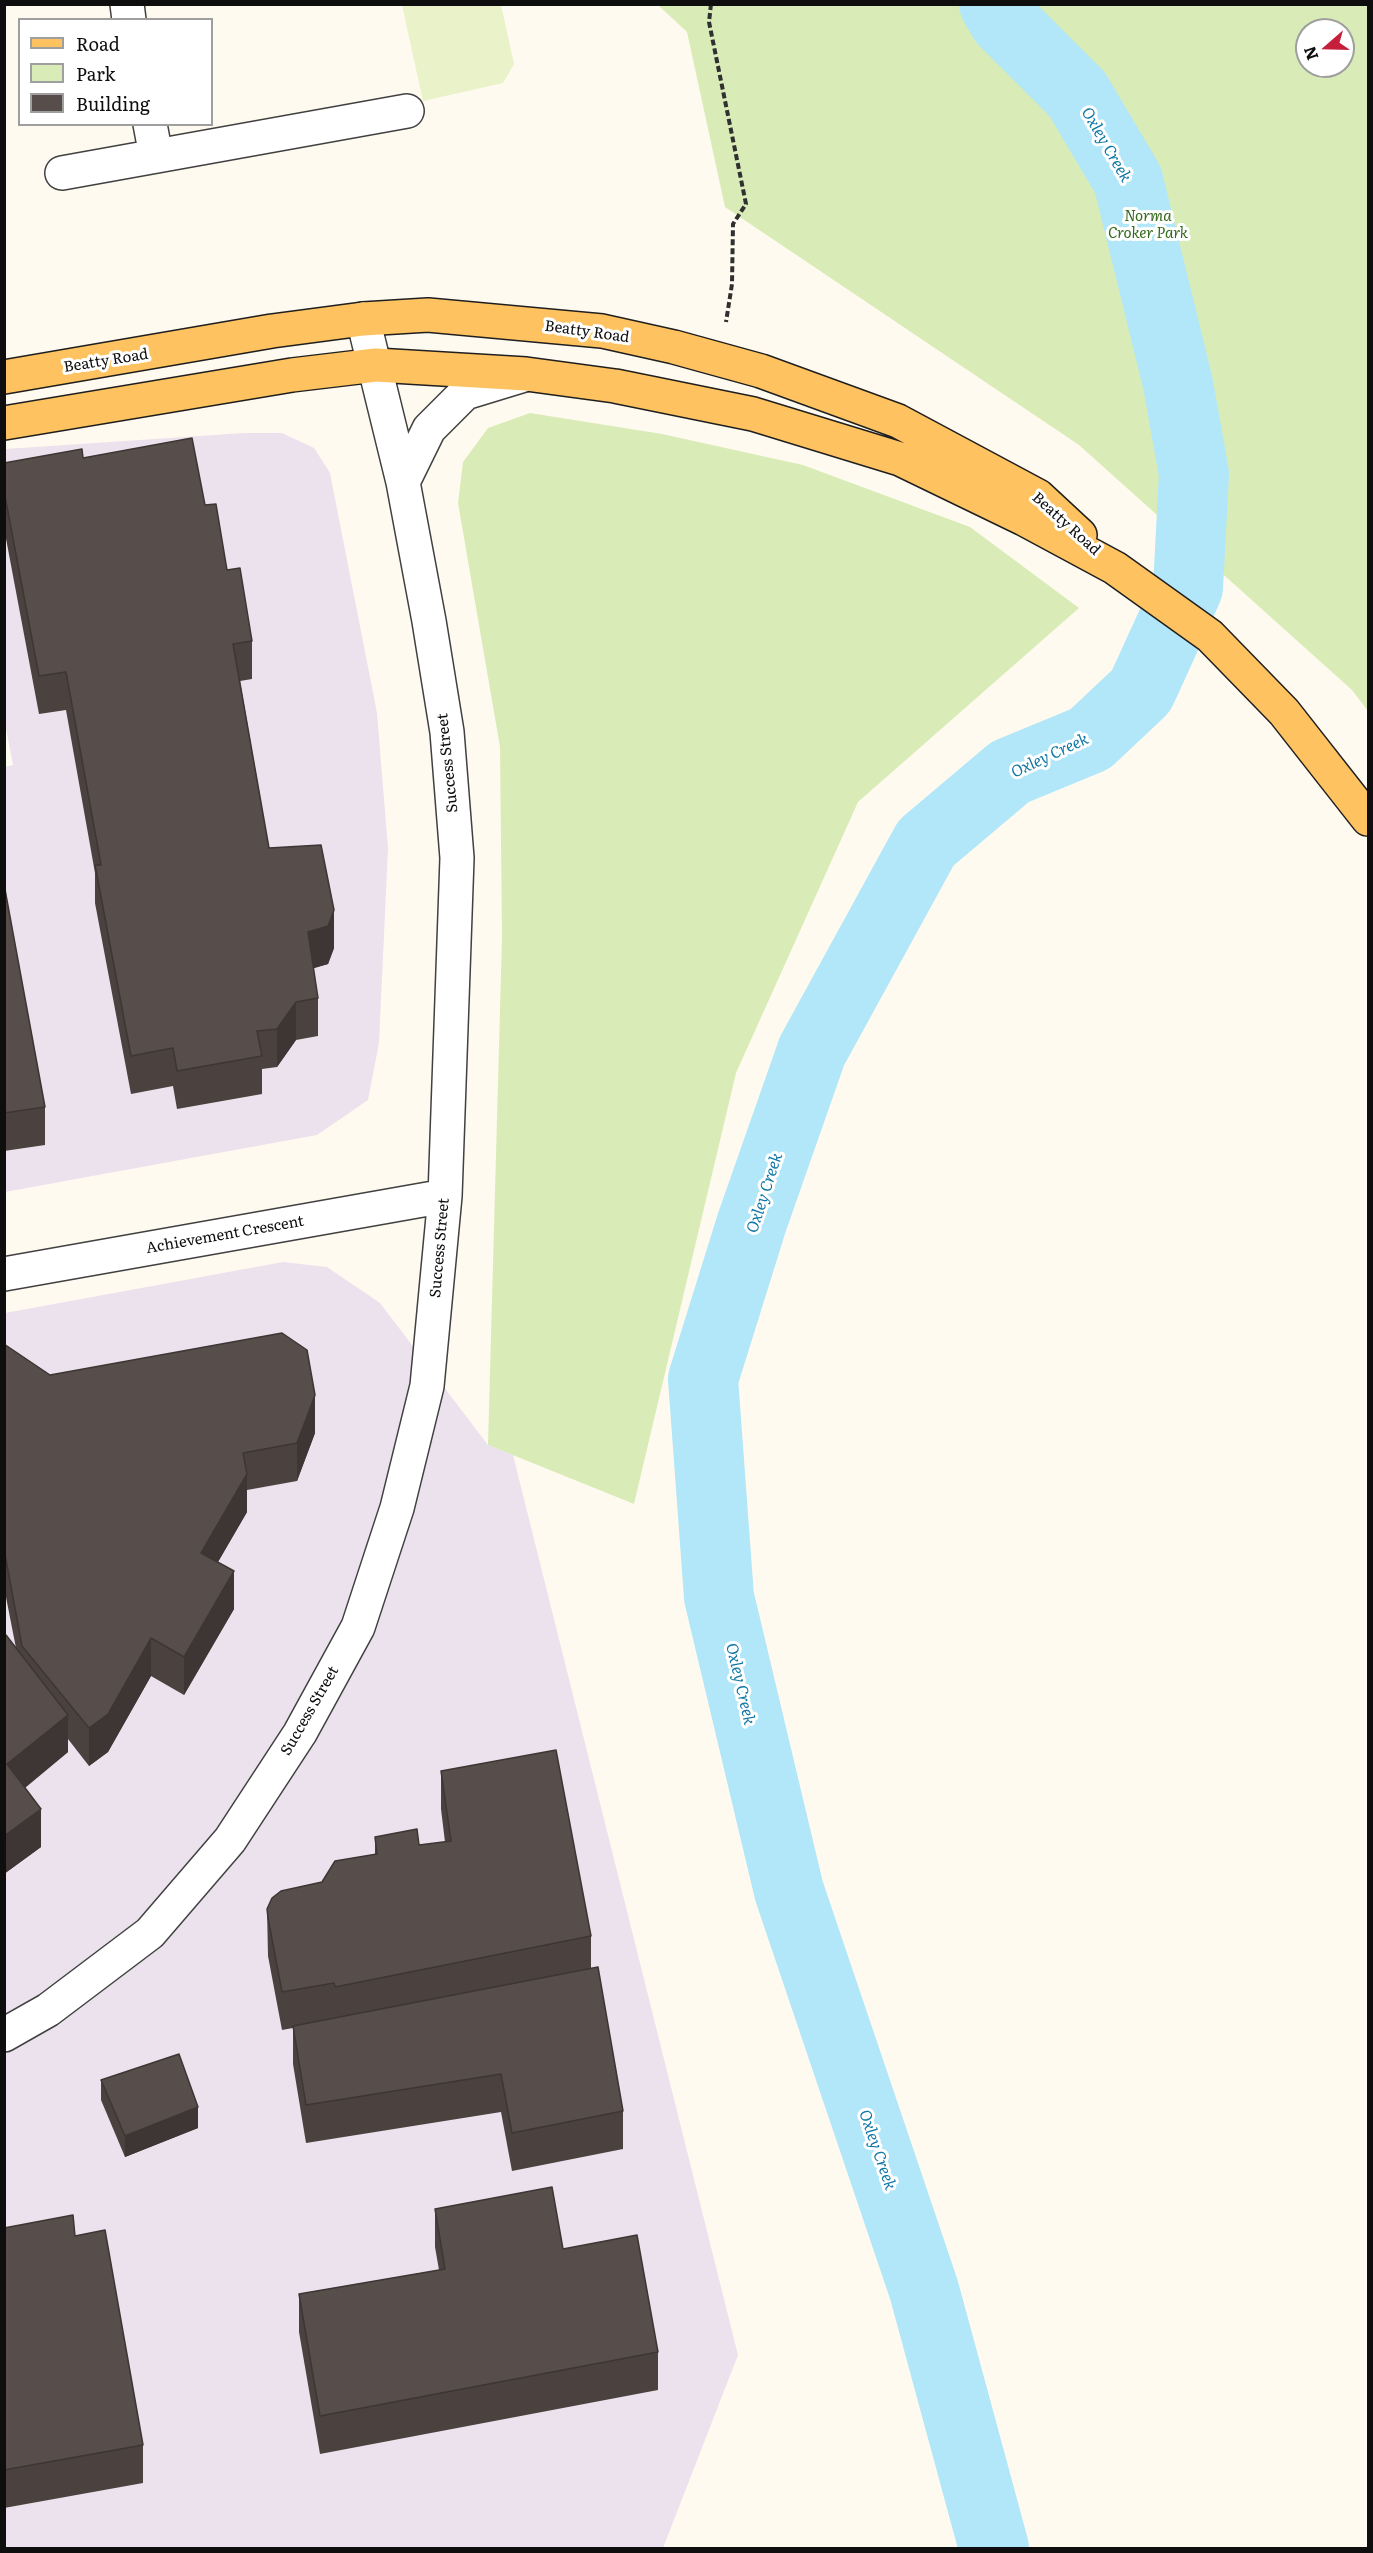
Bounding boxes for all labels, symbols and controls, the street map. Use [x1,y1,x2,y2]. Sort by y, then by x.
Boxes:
legend [18,18,213,126]
north arrow [1295,18,1355,78]
text: Road [76,30,120,57]
text: N [1296,43,1324,64]
text: Park [76,60,115,87]
text: Building [76,90,150,117]
water label: Oxley Creek [1077,104,1135,186]
park label: Norma Croker Park [1108,208,1188,243]
street label: Beatty Road [543,317,631,347]
street label: Beatty Road [62,345,150,377]
street label: Beatty Road [1028,489,1104,559]
street label: Success Street [434,712,462,814]
water label: Oxley Creek [1008,730,1092,782]
water label: Oxley Creek [743,1150,787,1236]
street label: Success Street [427,1197,453,1299]
street label: Achievement Crescent [145,1212,305,1258]
water label: Oxley Creek [721,1641,759,1727]
street label: Success Street [277,1663,343,1759]
water label: Oxley Creek [854,2107,900,2193]

